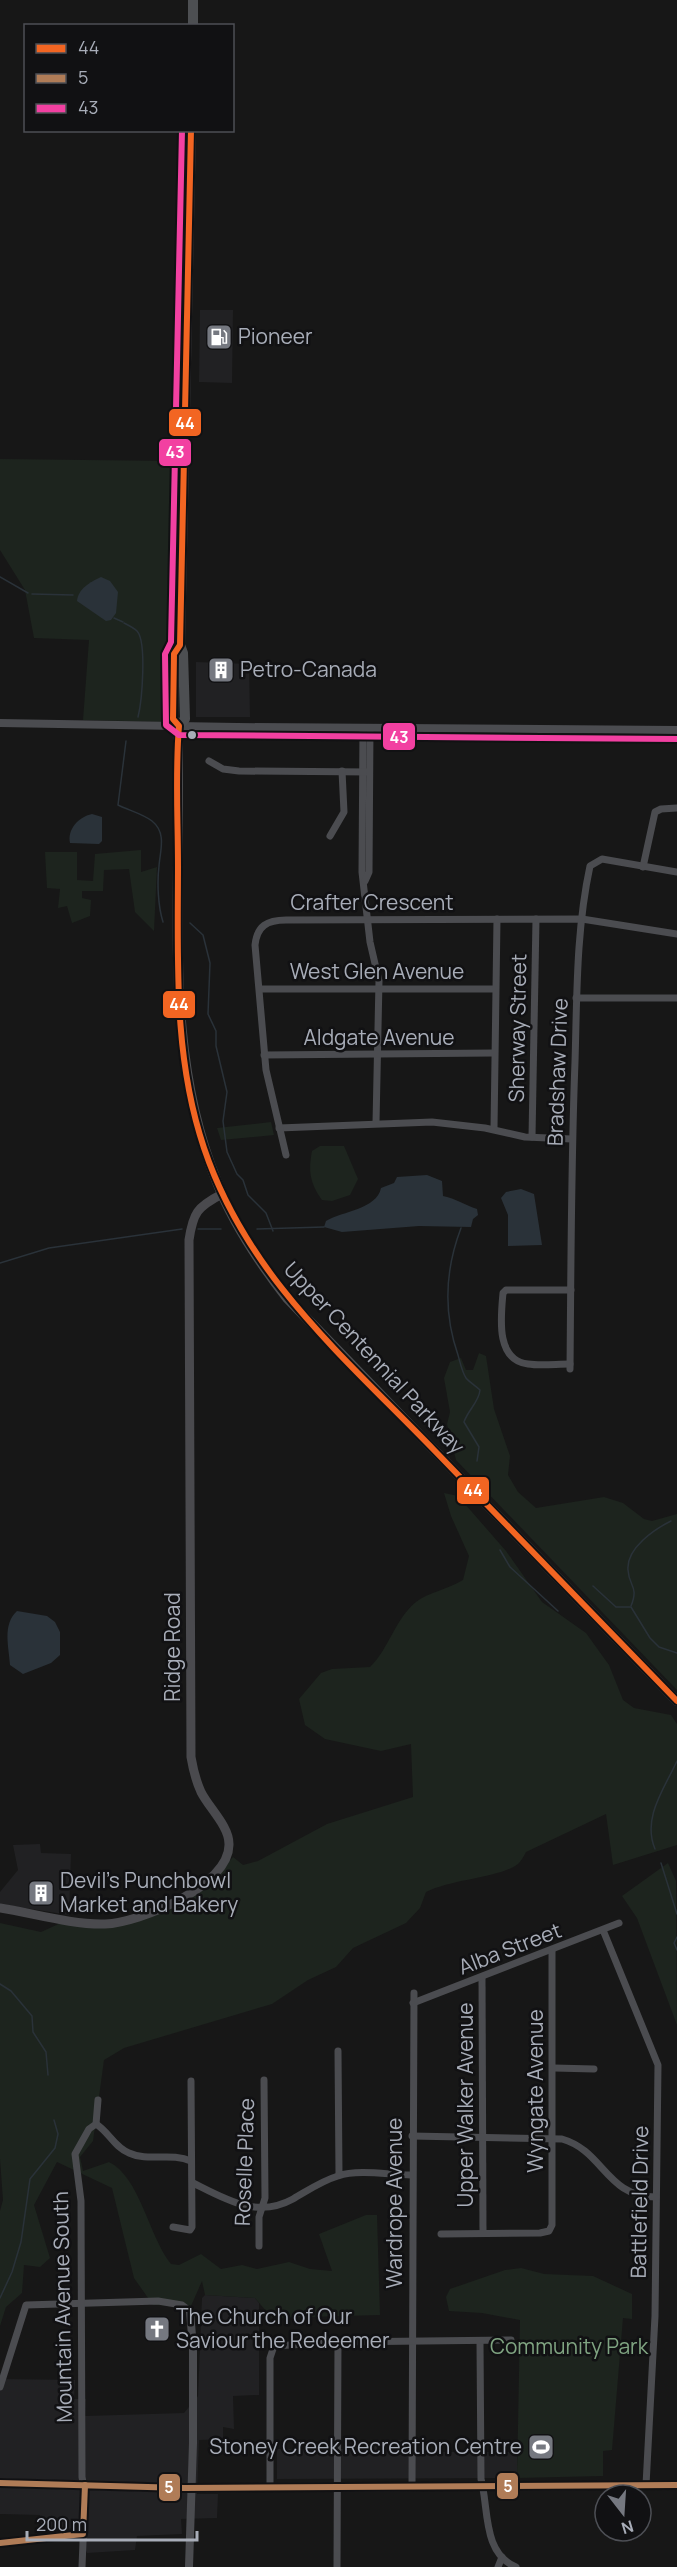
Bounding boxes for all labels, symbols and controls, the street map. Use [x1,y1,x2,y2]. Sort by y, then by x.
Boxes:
legend [24,24,234,132]
text: 44 [78,35,99,59]
text: 5 [78,65,88,89]
text: 43 [78,95,99,119]
fuel station icon: Pioneer [204,322,234,352]
place label: Pioneer [238,322,313,350]
line badge: 44 [168,408,202,437]
text: 44 [175,412,195,434]
line badge: 43 [158,438,192,467]
text: 43 [165,441,185,463]
building icon: Petro-Canada [206,655,236,685]
place label: Petro-Canada [240,655,377,683]
line badge: 43 [382,722,416,751]
text: 43 [389,726,409,748]
unlabelled marker [186,729,198,741]
street label: Crafter Crescent [290,888,454,916]
street label: Sherway Street [502,953,532,1103]
street label: West Glen Avenue [290,957,464,985]
line badge: 44 [162,990,196,1019]
text: 44 [169,993,189,1015]
street label: Bradshaw Drive [540,997,574,1147]
street label: Aldgate Avenue [303,1023,455,1051]
street label: Upper Centennial Parkway [278,1255,471,1459]
line badge: 44 [456,1476,490,1505]
text: 44 [463,1479,483,1501]
street label: Ridge Road [158,1592,186,1702]
place label: Devil's Punchbowl Market and Bakery [60,1866,238,1918]
building icon: Devil's Punchbowl Market and Bakery [26,1878,56,1908]
street label: Alba Street [454,1916,565,1981]
street label: Upper Walker Avenue [451,2002,479,2208]
street label: Wyngate Avenue [521,2009,549,2173]
street label: Roselle Place [228,2098,260,2226]
street label: Wardrope Avenue [380,2118,408,2288]
street label: Battlefield Drive [624,2125,654,2279]
street label: Mountain Avenue South [46,2191,78,2423]
place label: The Church of Our Saviour the Redeemer [176,2302,390,2354]
church icon: The Church of Our Saviour the Redeemer [142,2314,172,2344]
park label: Community Park [490,2332,649,2360]
place label: Stoney Creek Recreation Centre [209,2432,522,2460]
sports icon: Stoney Creek Recreation Centre [526,2432,556,2462]
line badge: 5 [496,2472,519,2500]
line badge: 5 [158,2473,181,2502]
text: 5 [503,2475,513,2497]
text: 5 [164,2476,174,2498]
north arrow [593,2483,653,2543]
scale bar [27,2504,196,2542]
text: 200 m [36,2512,87,2536]
text: N [619,2515,636,2540]

